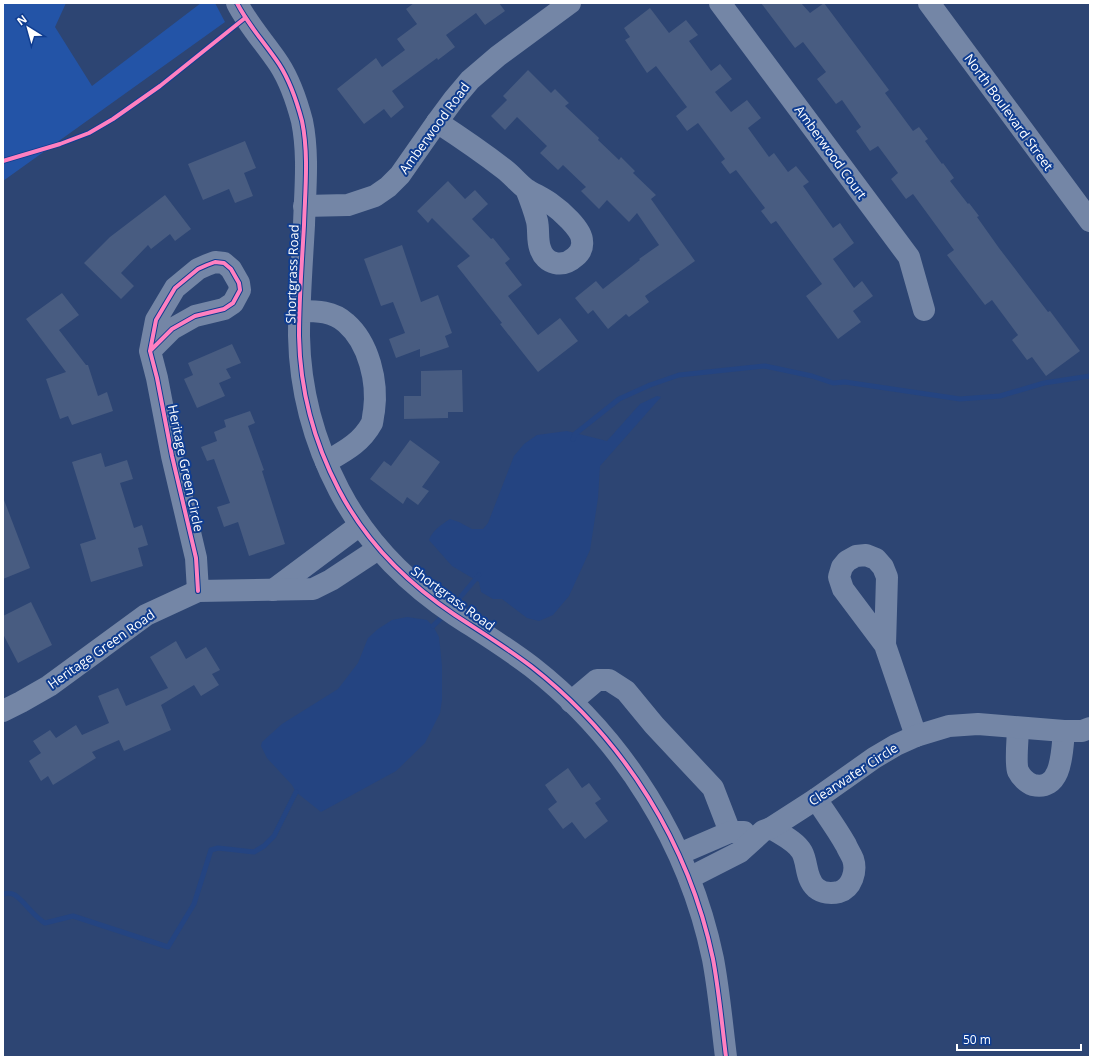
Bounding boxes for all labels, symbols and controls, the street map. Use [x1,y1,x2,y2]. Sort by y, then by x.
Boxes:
north arrow [8,8,48,48]
text: N [14,11,30,28]
street label: North Boulevard Street [960,50,1058,174]
street label: Amberwood Road [395,79,473,177]
street label: Amberwood Court [791,101,871,203]
street label: Shortgrass Road [281,224,303,324]
street label: Heritage Green Circle [164,403,208,533]
street label: Shortgrass Road [408,562,498,634]
street label: Heritage Green Road [44,605,158,693]
street label: Clearwater Circle [805,738,901,810]
scale bar [957,1026,1081,1052]
text: 50 m [963,1031,991,1048]

